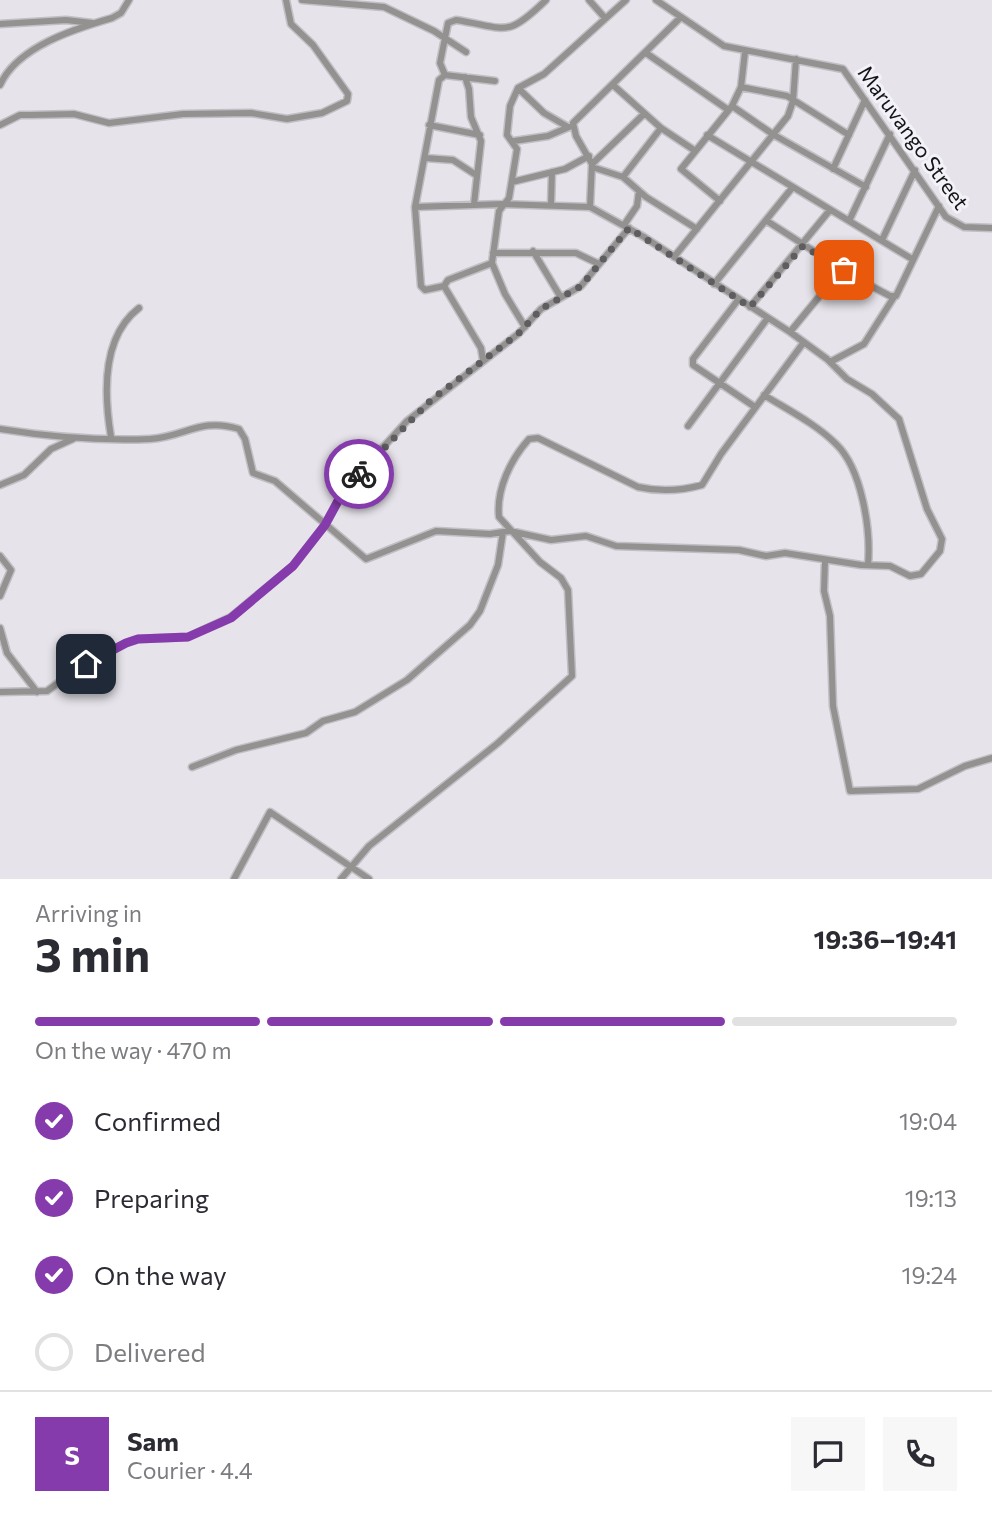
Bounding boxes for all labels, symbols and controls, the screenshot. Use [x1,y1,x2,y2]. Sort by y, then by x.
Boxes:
street label: Maruvango Street [853,60,975,214]
pin [814,240,874,300]
icon: bag [825,251,863,289]
courier [324,439,394,509]
icon: bike [340,455,378,493]
pin [56,634,116,694]
icon: home [67,645,105,683]
text: Arriving in [35,899,142,927]
text: 19:36–19:41 [814,923,957,954]
text: 3 min [35,925,150,981]
text: On the way · 470 m [35,1036,232,1064]
icon: check [35,1102,73,1140]
text: Confirmed [94,1105,221,1136]
text: 19:04 [899,1107,957,1135]
icon: check [35,1179,73,1217]
text: Preparing [94,1182,209,1213]
text: 19:13 [905,1184,957,1212]
icon: check [35,1256,73,1294]
text: On the way [94,1259,227,1290]
text: 19:24 [902,1261,957,1289]
text: Delivered [94,1336,205,1367]
button: chat [791,1417,865,1491]
button: phone [883,1417,957,1491]
text: Sam [127,1425,179,1456]
text: S [64,1439,80,1470]
text: Courier · 4.4 [127,1456,253,1484]

